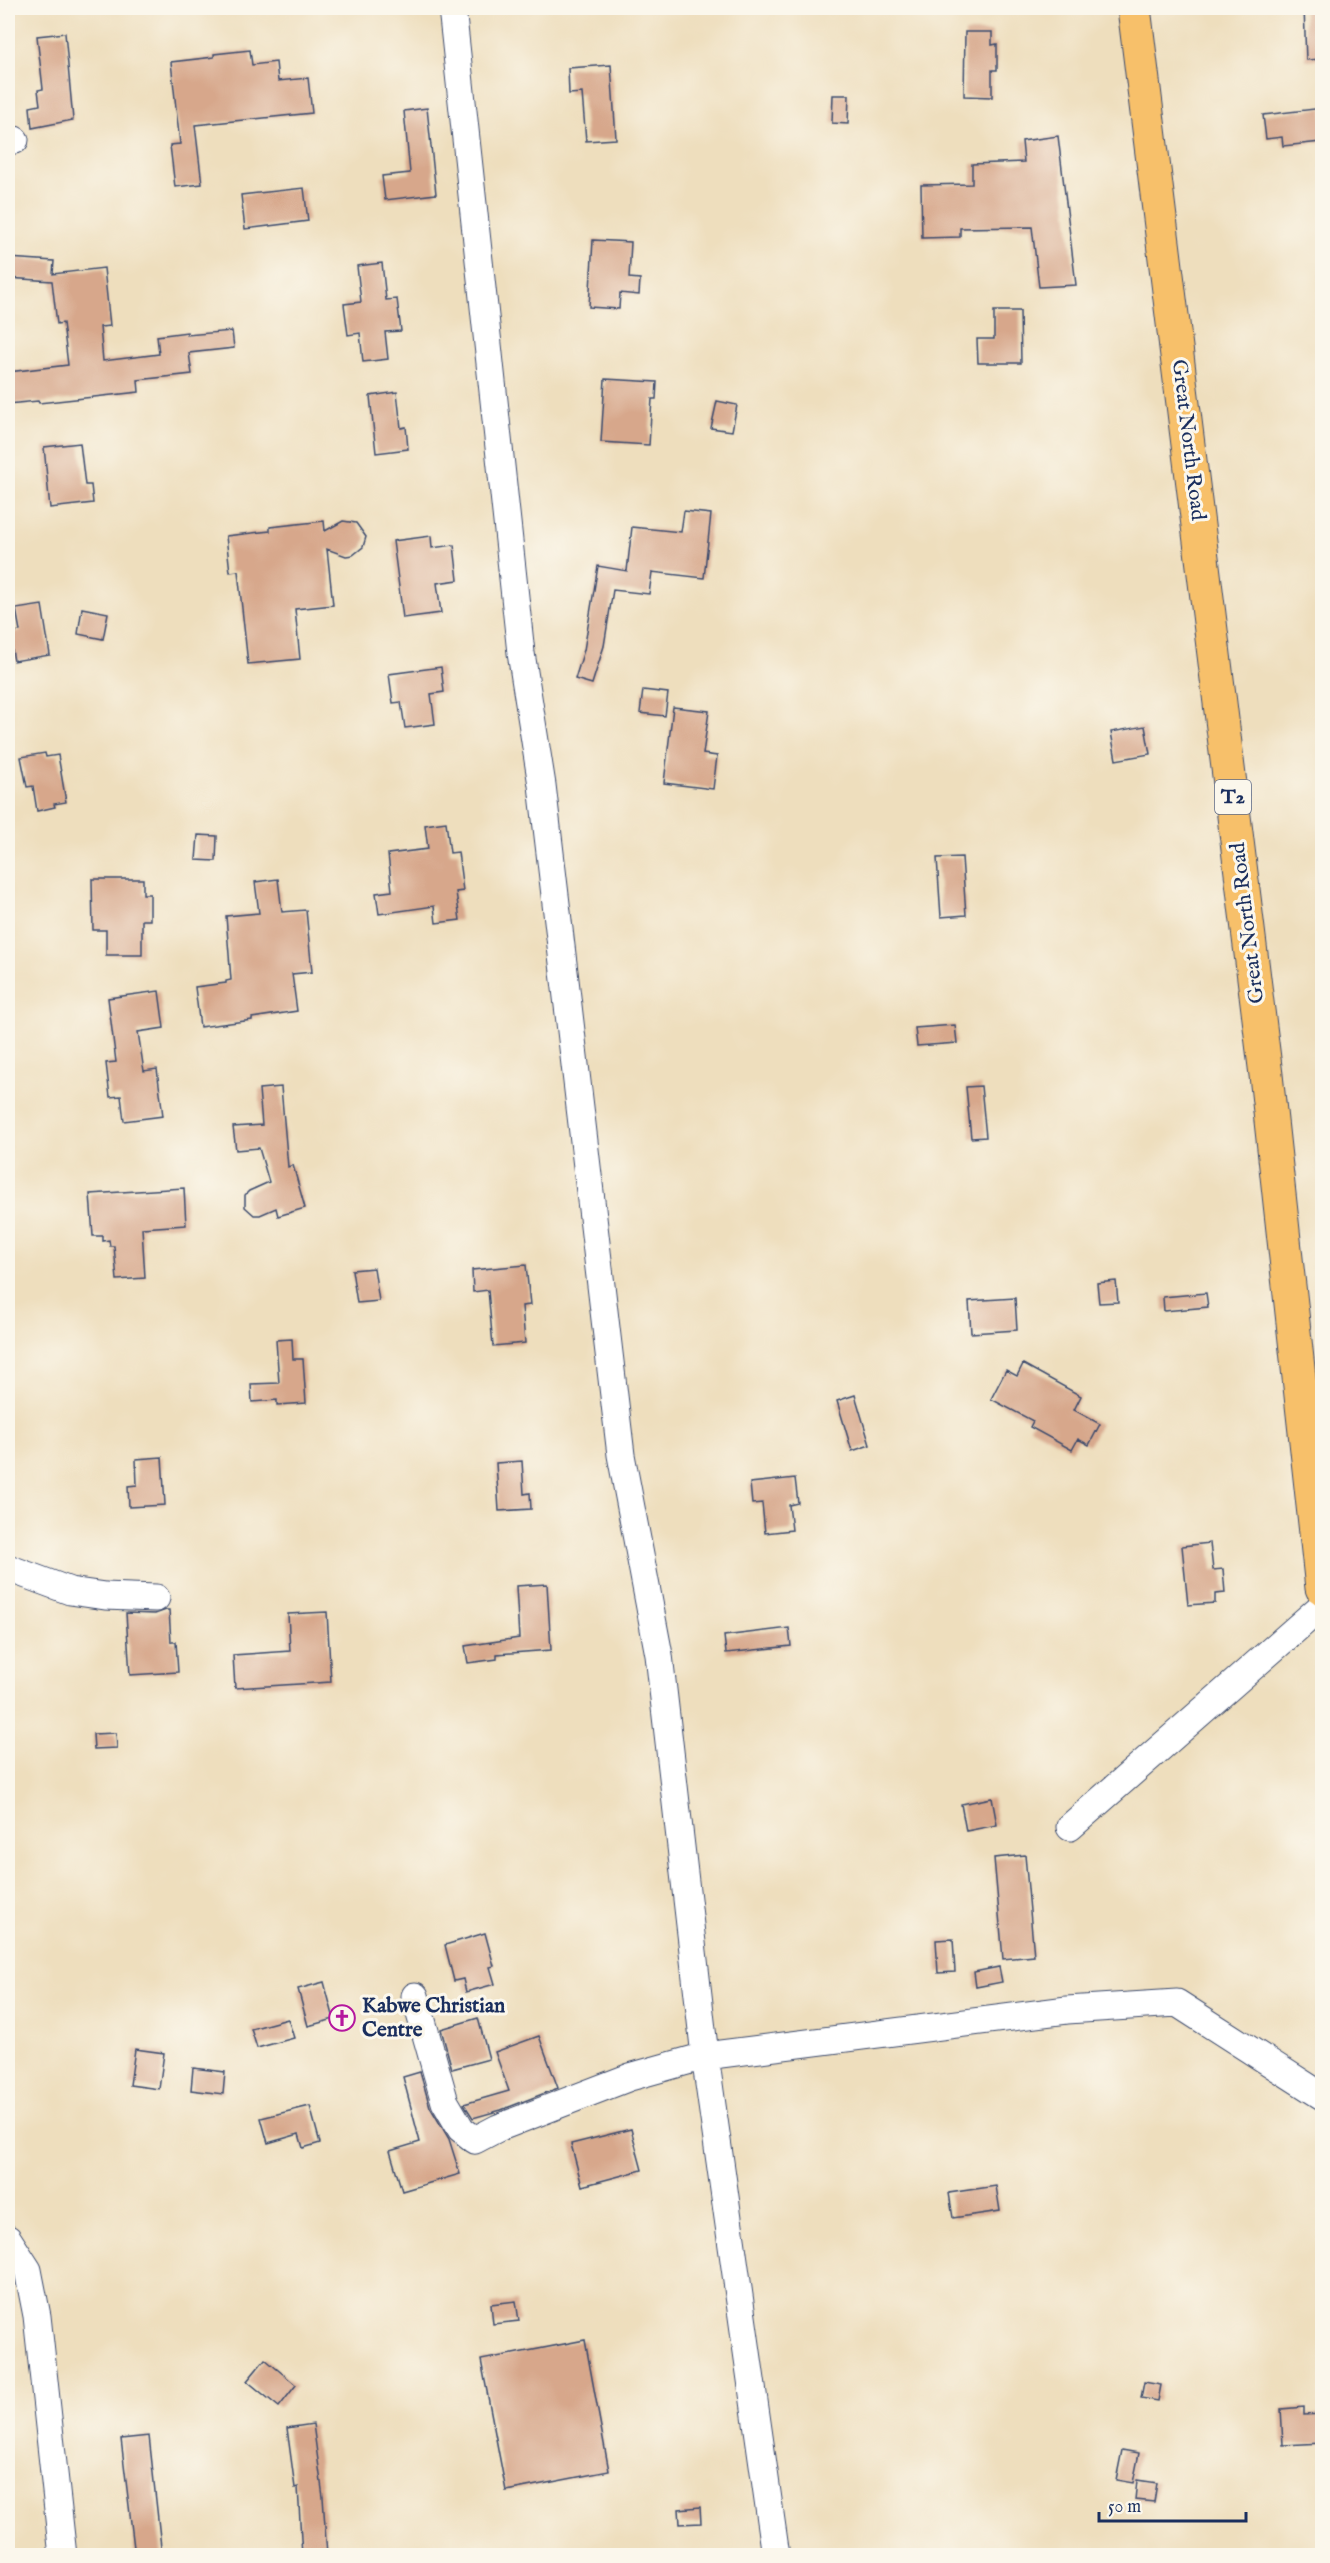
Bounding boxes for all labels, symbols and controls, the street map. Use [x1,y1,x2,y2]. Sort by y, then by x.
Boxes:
street label: Great North Road [1165,358,1211,523]
road number: T2 [1215,780,1251,814]
street label: Great North Road [1225,840,1271,1005]
place label: Kabwe Christian Centre [362,1993,505,2044]
church icon: Kabwe Christian Centre [327,2003,357,2033]
scale bar [1099,2485,1246,2523]
text: 50 m [1108,2496,1141,2519]

